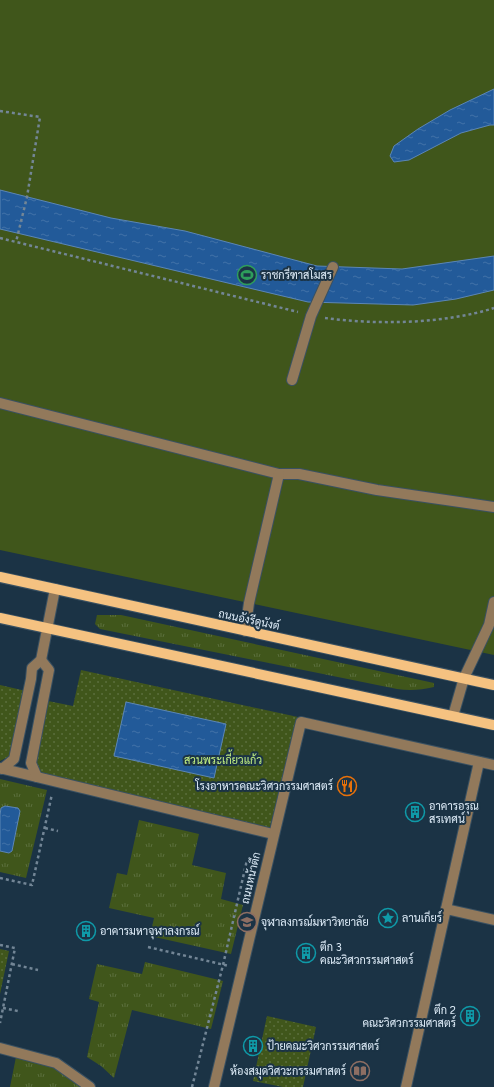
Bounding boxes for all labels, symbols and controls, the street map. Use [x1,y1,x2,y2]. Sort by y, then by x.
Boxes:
sports icon: ราชกรีฑาสโมสร [236,264,258,286]
place label: ราชกรีฑาสโมสร [261,267,332,282]
street label: ถนนอังรีดูนังต์ [217,605,281,634]
park label: สวนพระเกี้ยวแก้ว [184,749,262,767]
restaurant icon: โรงอาหารคณะวิศวกรรมศาสตร์ [336,775,358,797]
place label: โรงอาหารคณะวิศวกรรมศาสตร์ [194,778,333,793]
place label: อาคารอรุณ สรเทศน์ [429,800,479,826]
building icon: อาคารอรุณ สรเทศน์ [404,801,426,823]
street label: ถนนหน้าตึก [238,851,263,905]
place icon: ลานเกียร์ [377,907,399,929]
place label: ลานเกียร์ [402,910,442,925]
school or university icon: จุฬาลงกรณ์มหาวิทยาลัย [236,911,258,933]
place label: จุฬาลงกรณ์มหาวิทยาลัย [261,914,369,931]
building icon: อาคารมหาจุฬาลงกรณ์ [75,920,97,942]
place label: อาคารมหาจุฬาลงกรณ์ [100,923,200,940]
place label: ตึก 3 คณะวิศวกรรมศาสตร์ [320,940,414,967]
building icon: ตึก 3 คณะวิศวกรรมศาสตร์ [295,942,317,964]
place label: ตึก 2 คณะวิศวกรรมศาสตร์ [362,1003,456,1030]
building icon: ตึก 2 คณะวิศวกรรมศาสตร์ [459,1005,481,1027]
building icon: ป้ายคณะวิศวกรรมศาสตร์ [242,1035,264,1057]
place label: ป้ายคณะวิศวกรรมศาสตร์ [267,1038,379,1053]
library icon: ห้องสมุดวิศวะกรรมศาสตร์ [349,1060,371,1082]
place label: ห้องสมุดวิศวะกรรมศาสตร์ [230,1063,346,1080]

